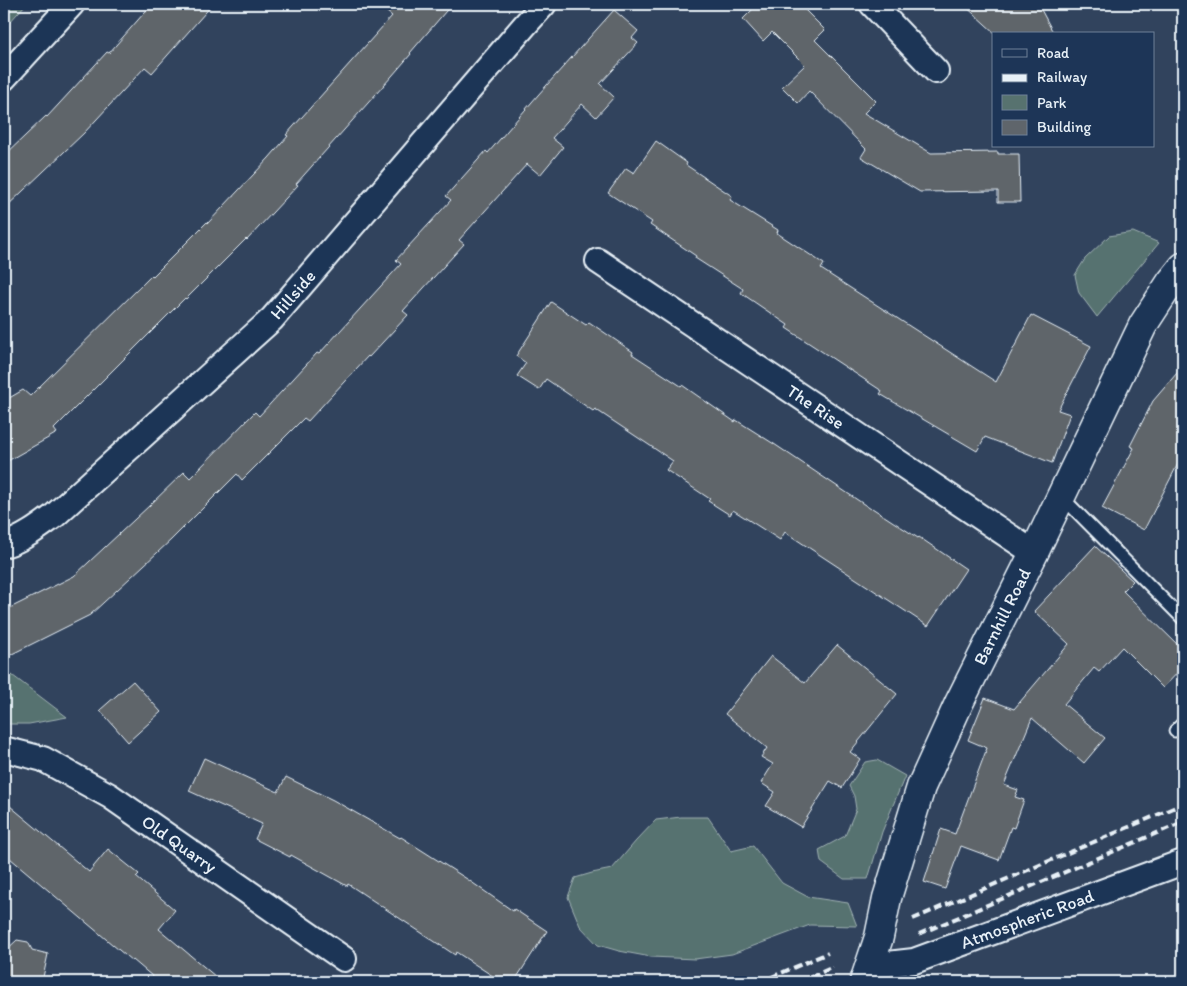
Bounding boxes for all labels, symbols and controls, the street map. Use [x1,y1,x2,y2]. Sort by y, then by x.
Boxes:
legend [992,32,1154,148]
text: Road [1037,44,1070,62]
text: Railway [1037,68,1087,86]
text: Park [1037,94,1067,112]
text: Building [1037,118,1091,136]
street label: Hillside [265,265,320,324]
street label: The Rise [783,380,849,434]
street label: Barnhill Road [969,564,1036,669]
street label: Old Quarry [137,810,221,878]
street label: Atmospheric Road [958,885,1097,954]

